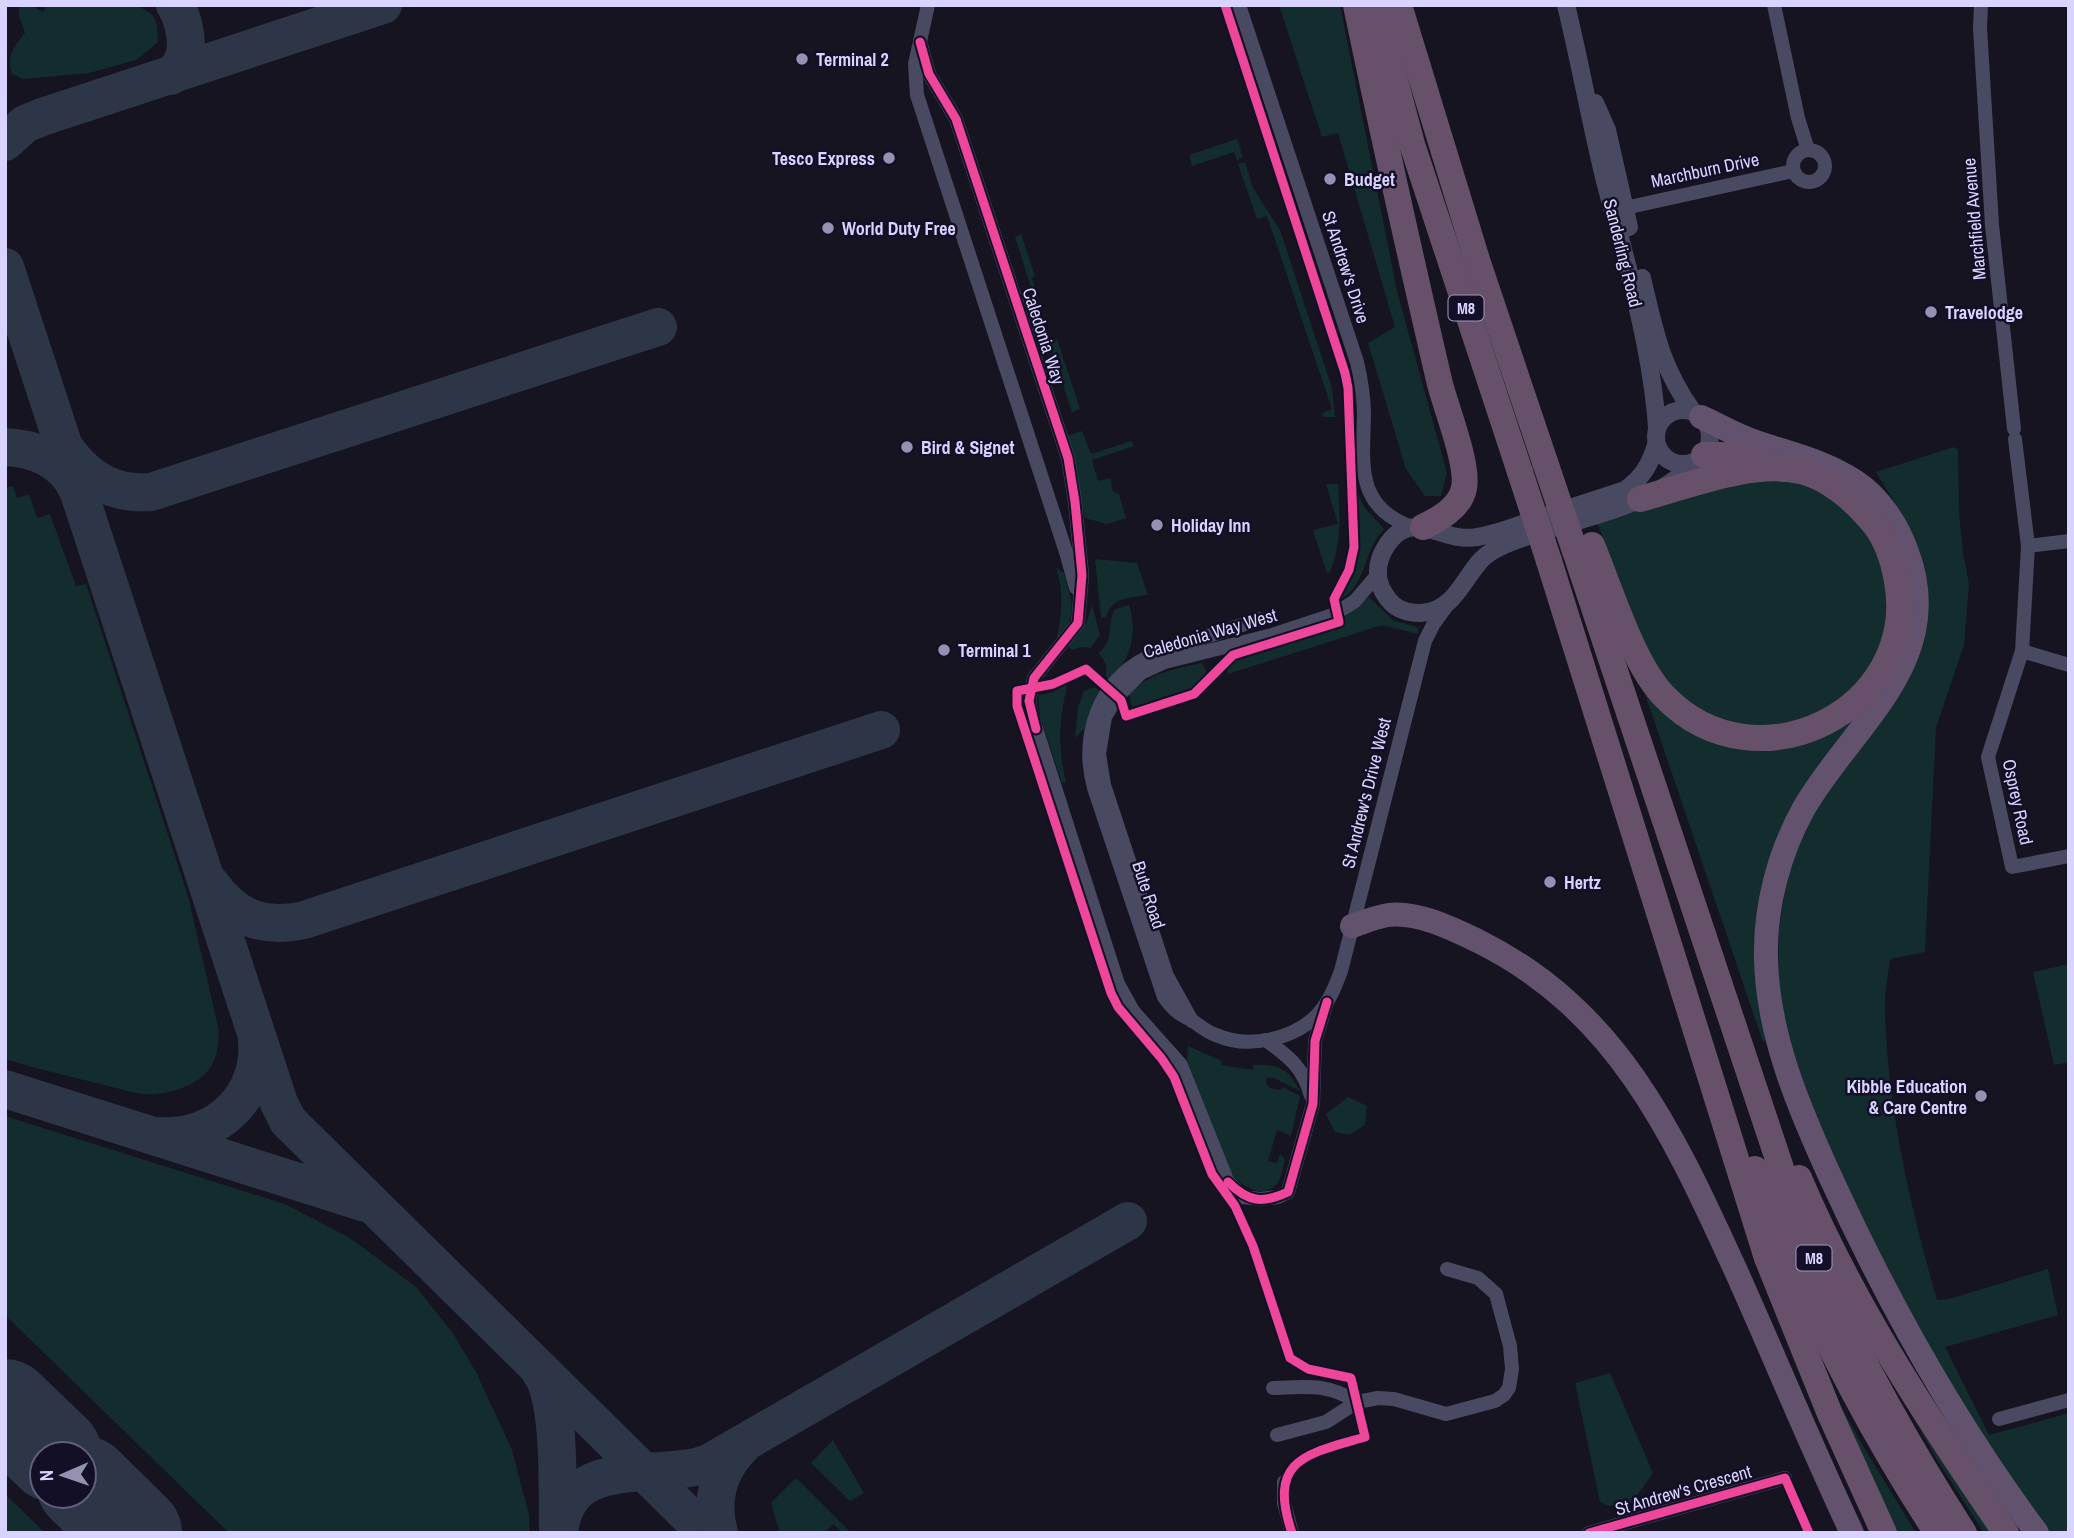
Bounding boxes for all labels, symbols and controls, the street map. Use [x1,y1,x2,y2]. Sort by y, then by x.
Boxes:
place label: Terminal 2 [816,47,889,72]
marker: Terminal 2 [794,51,810,67]
place label: Tesco Express [772,146,875,171]
street label: Marchburn Drive [1649,146,1761,194]
marker: Tesco Express [881,150,897,166]
street label: Marchfield Avenue [1956,157,1992,281]
place label: Budget [1344,167,1395,192]
marker: Budget [1322,171,1338,187]
street label: Sanderling Road [1597,196,1649,310]
street label: St Andrew's Drive [1316,208,1376,326]
place label: World Duty Free [842,216,956,241]
marker: World Duty Free [820,220,836,236]
street label: Caledonia Way [1017,284,1072,388]
road number: M8 [1448,296,1484,320]
place label: Travelodge [1945,300,2023,325]
marker: Travelodge [1923,304,1939,320]
place label: Bird & Signet [921,435,1015,460]
marker: Bird & Signet [899,439,915,455]
place label: Holiday Inn [1171,513,1251,538]
marker: Holiday Inn [1149,517,1165,533]
street label: Caledonia Way West [1140,602,1280,664]
place label: Terminal 1 [958,638,1032,663]
marker: Terminal 1 [936,642,952,658]
street label: St Andrew's Drive West [1335,715,1397,871]
street label: Osprey Road [1997,757,2039,847]
street label: Bute Road [1126,858,1172,932]
place label: Hertz [1564,870,1602,895]
marker: Hertz [1542,874,1558,890]
place label: Kibble Education & Care Centre [1846,1074,1967,1120]
marker: Kibble Education & Care Centre [1973,1088,1989,1104]
road number: M8 [1797,1246,1832,1270]
north arrow [28,1440,98,1510]
street label: St Andrew's Crescent [1612,1459,1754,1521]
text: N [33,1470,59,1482]

